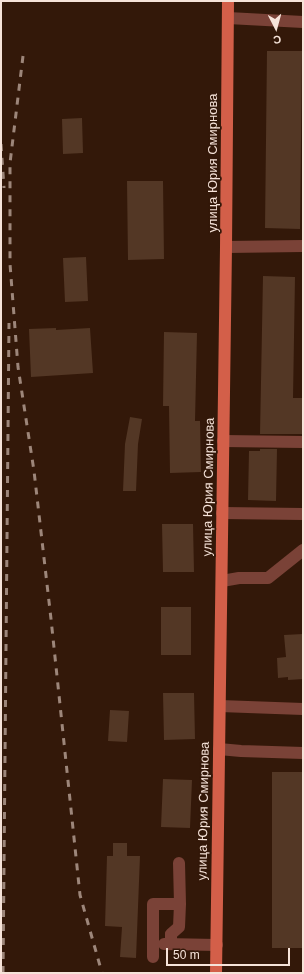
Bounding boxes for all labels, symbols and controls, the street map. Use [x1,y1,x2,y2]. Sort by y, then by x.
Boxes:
north arrow [256,8,296,48]
text: С [273,34,282,46]
street label: улица Юрия Смирнова [205,94,221,232]
street label: улица Юрия Смирнова [200,417,218,557]
street label: улица Юрия Смирнова [195,741,213,881]
scale bar [168,940,292,966]
text: 50 m [173,948,200,962]

